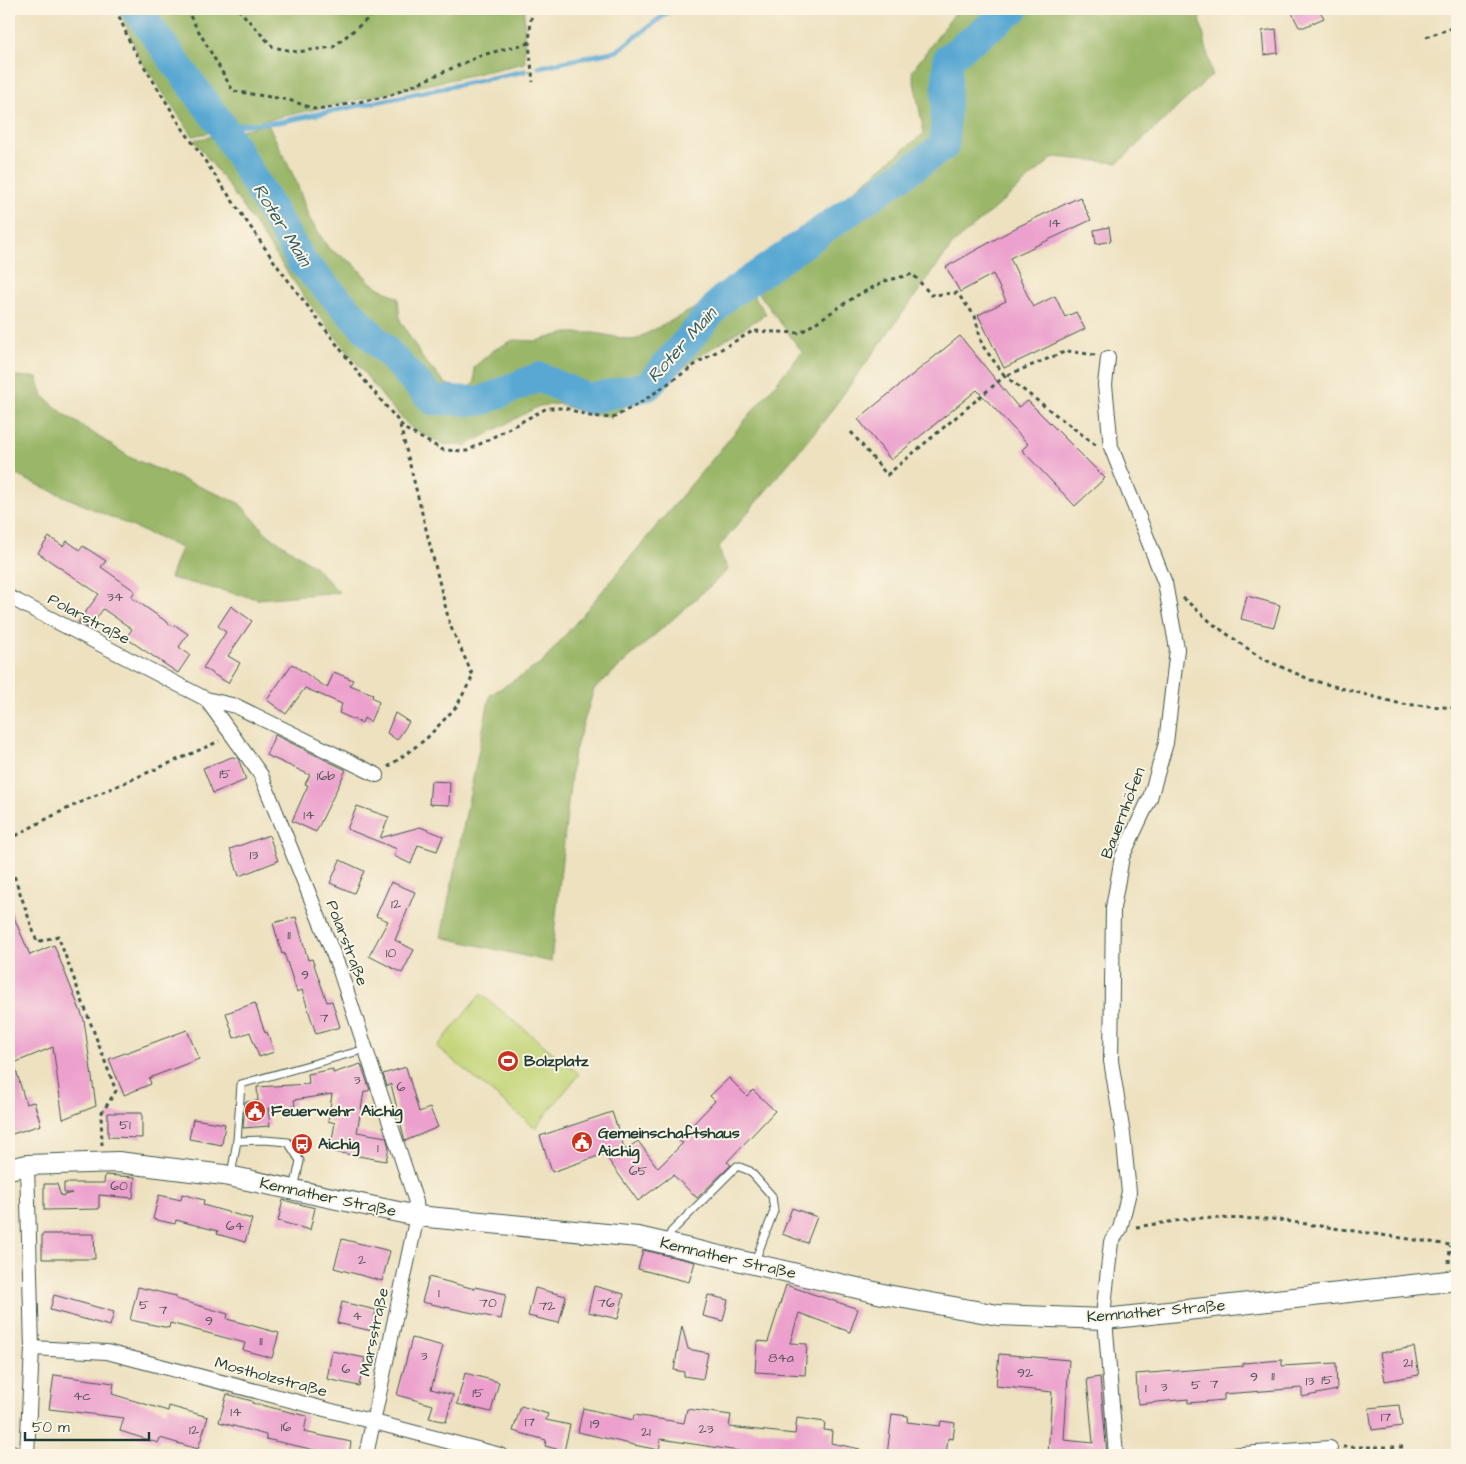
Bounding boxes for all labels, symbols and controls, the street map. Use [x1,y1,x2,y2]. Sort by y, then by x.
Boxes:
water label: Roter Main [247,179,318,273]
house number: 14 [1049,213,1061,233]
water label: Roter Main [642,301,724,388]
house number: 34 [107,587,124,607]
street label: Polarstraße [44,588,134,650]
house number: 15 [219,764,231,784]
street label: Bauernhöfen [1095,764,1151,862]
house number: 16b [317,766,335,786]
house number: 14 [303,805,315,825]
house number: 13 [250,845,258,865]
house number: 12 [391,894,401,914]
street label: Polarstraße [321,897,374,989]
house number: 11 [287,925,291,945]
house number: 10 [386,943,396,963]
house number: 9 [301,965,309,985]
house number: 7 [320,1008,329,1028]
sports icon: Bolzplatz [496,1049,520,1073]
place label: Bolzplatz [524,1050,590,1072]
house number: 3 [353,1070,361,1090]
house number: 6 [397,1077,406,1097]
public building icon: Feuerwehr Aichig [243,1099,267,1123]
place label: Feuerwehr Aichig [271,1100,403,1124]
house number: 51 [119,1115,131,1135]
place label: Gemeinschaftshaus Aichig [598,1122,740,1164]
public building icon: Gemeinschaftshaus Aichig [570,1130,594,1154]
bus stop icon: Aichig [290,1132,314,1156]
place label: Aichig [318,1133,360,1157]
house number: 1 [377,1138,379,1158]
house number: 65 [629,1161,647,1181]
street label: Kemnather Straße [258,1172,399,1222]
house number: 60 [110,1176,128,1196]
house number: 64 [226,1216,245,1236]
street label: Kemnather Straße [658,1232,799,1284]
house number: 2 [358,1250,366,1270]
house number: 1 [438,1283,440,1303]
street label: Marsstraße [354,1285,394,1378]
house number: 70 [479,1293,497,1313]
house number: 76 [597,1293,615,1313]
street label: Kemnather Straße [1086,1294,1227,1328]
house number: 5 [139,1295,149,1315]
house number: 72 [539,1296,555,1316]
house number: 7 [159,1300,168,1320]
house number: 4 [352,1306,362,1326]
house number: 9 [205,1311,213,1331]
house number: 11 [259,1331,263,1351]
house number: 3 [420,1346,428,1366]
house number: 84a [768,1348,794,1368]
street label: Mostholzstraße [212,1351,330,1403]
house number: 21 [1403,1353,1413,1373]
house number: 6 [342,1359,351,1379]
house number: 92 [1017,1363,1033,1383]
house number: 11 [1271,1366,1275,1386]
house number: 9 [1250,1367,1258,1387]
house number: 15 [1321,1370,1333,1390]
house number: 13 [1306,1371,1314,1391]
house number: 7 [1210,1374,1219,1394]
house number: 5 [1191,1375,1201,1395]
house number: 3 [1160,1377,1168,1397]
house number: 1 [1145,1378,1147,1398]
house number: 15 [472,1383,484,1403]
house number: 4c [73,1386,91,1406]
house number: 14 [230,1402,242,1422]
house number: 17 [1381,1407,1392,1427]
scale bar [25,1409,149,1441]
house number: 17 [525,1412,536,1432]
house number: 19 [590,1414,600,1434]
text: 50 m [32,1417,70,1438]
house number: 16 [281,1417,292,1437]
house number: 23 [698,1419,714,1439]
house number: 12 [189,1420,199,1440]
house number: 21 [641,1422,651,1442]

